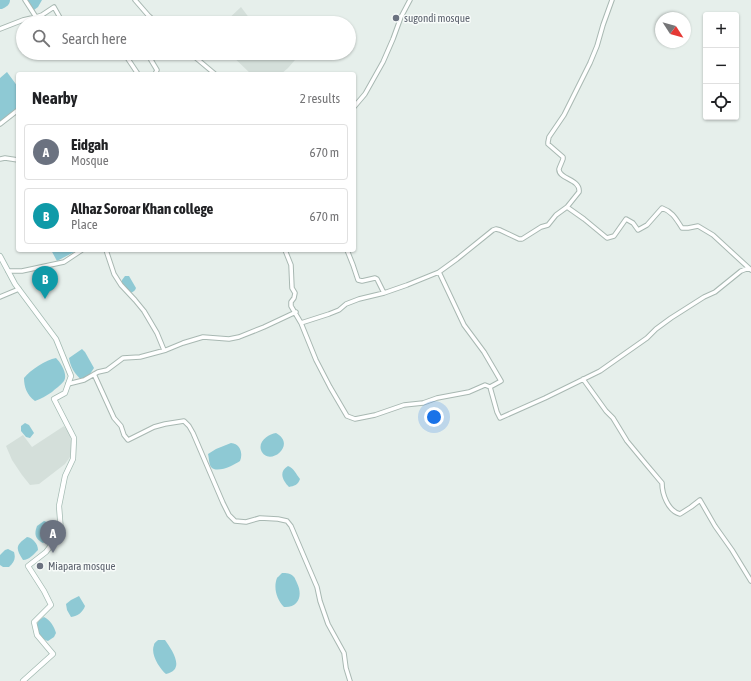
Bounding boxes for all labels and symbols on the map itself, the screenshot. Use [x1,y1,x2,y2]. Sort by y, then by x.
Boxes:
place label: sugondi mosque [404,12,470,24]
north arrow [655,12,691,48]
marker: sugondi mosque [391,13,401,23]
pin: B [32,266,58,299]
your location [424,407,444,427]
pin: A [40,520,66,553]
place label: Miapara mosque [48,560,116,572]
marker: Miapara mosque [35,561,45,571]

